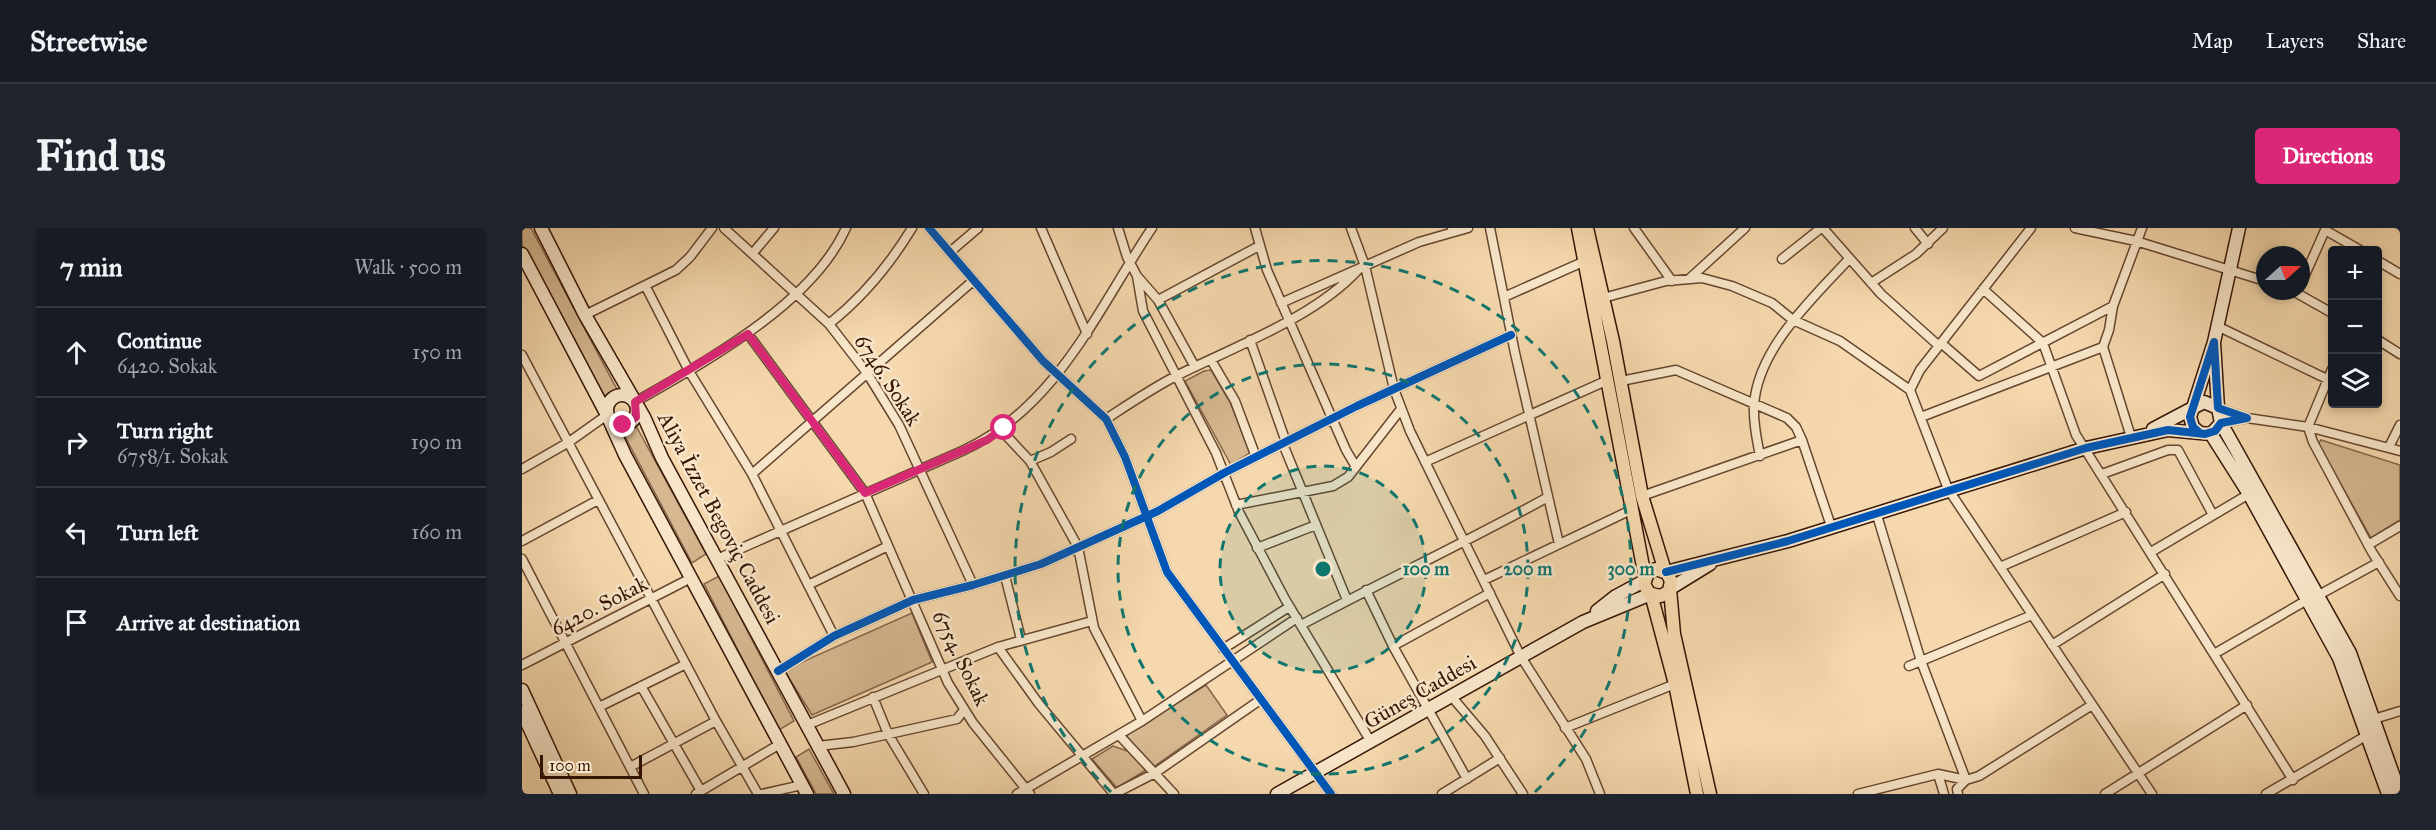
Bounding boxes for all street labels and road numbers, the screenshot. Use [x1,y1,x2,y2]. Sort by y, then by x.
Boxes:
street label: 6746. Sokak [849,329,927,431]
street label: Aliya İzzet Begoviç Caddesi [652,407,786,629]
street label: 6420. Sokak [546,570,652,641]
street label: 6754. Sokak [927,606,995,710]
street label: Güneş Caddesi [1359,649,1481,735]

